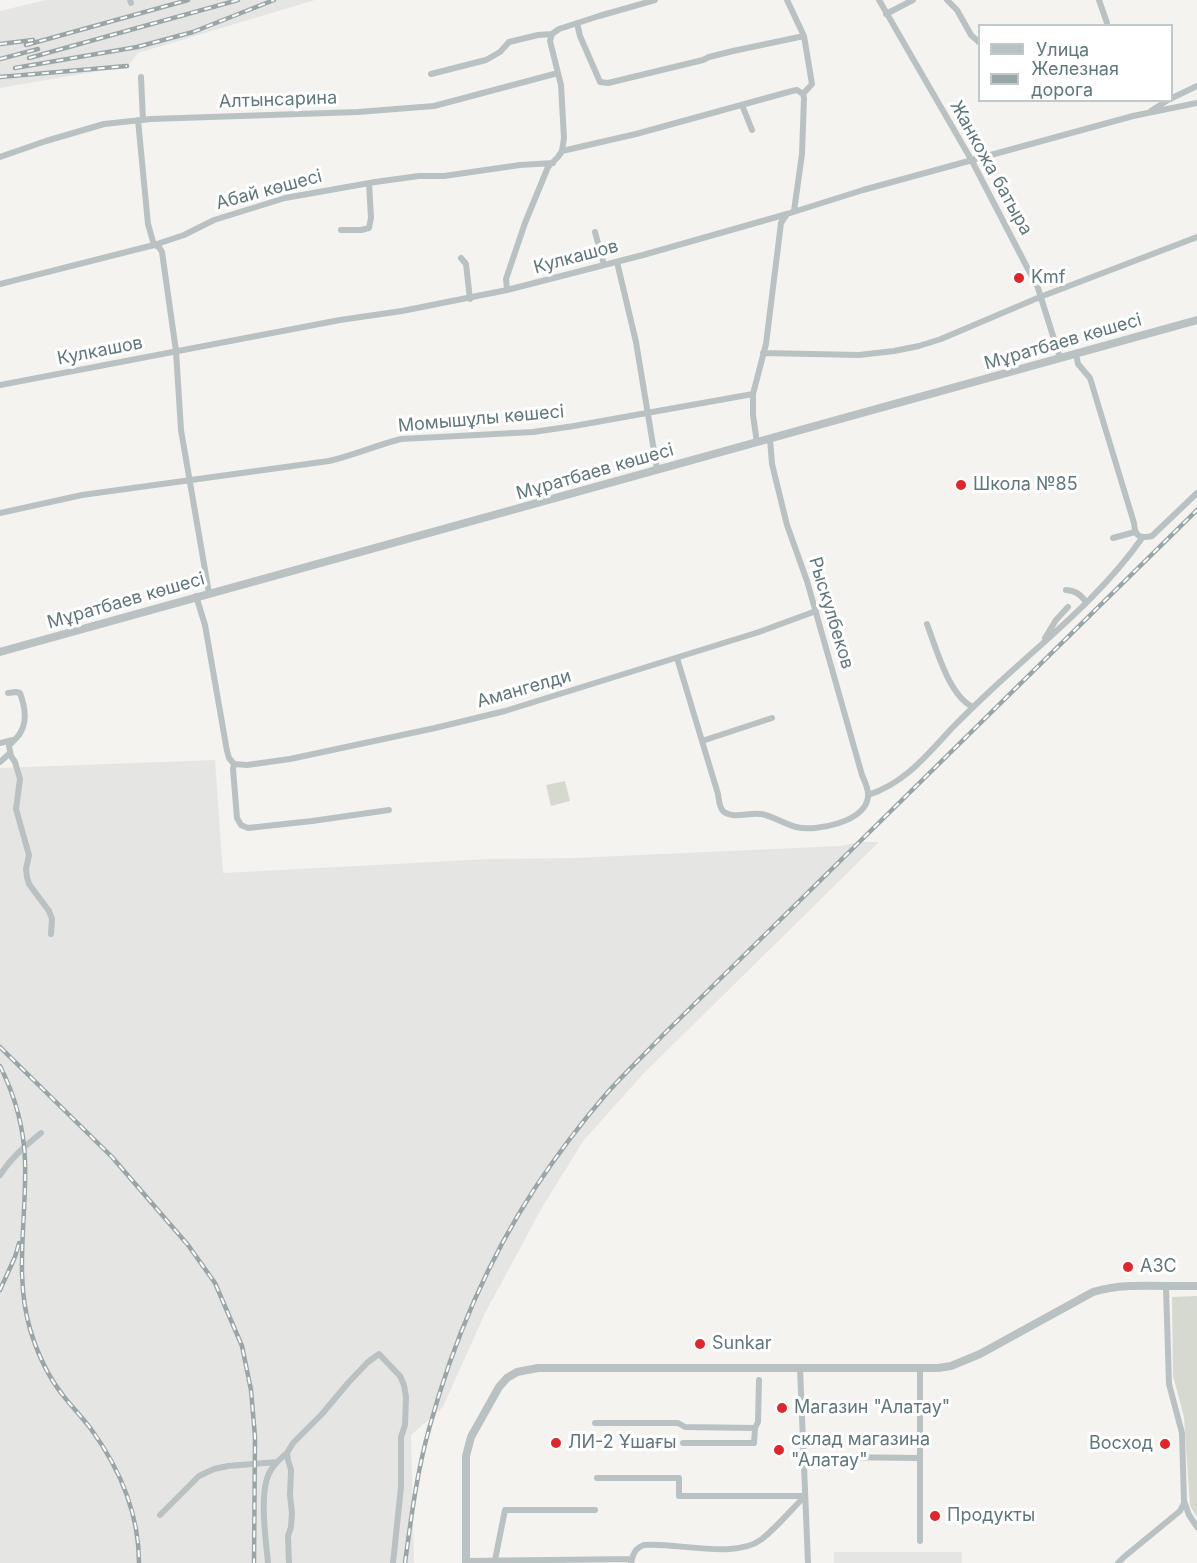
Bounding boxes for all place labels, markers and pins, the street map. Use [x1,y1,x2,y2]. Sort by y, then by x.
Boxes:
place label: Kmf [1031,267,1066,289]
marker: Kmf [1012,271,1026,285]
place label: Школа №85 [973,474,1078,496]
marker: Школа №85 [954,478,968,492]
place label: АЗС [1140,1256,1177,1278]
marker: АЗС [1121,1260,1135,1274]
place label: Sunkar [712,1333,772,1355]
marker: Sunkar [693,1337,707,1351]
place label: Магазин "Алатау" [794,1397,950,1419]
marker: Магазин "Алатау" [775,1401,789,1415]
place label: склад магазина "Алатау" [791,1429,930,1472]
place label: ЛИ-2 Ұшағы [568,1432,677,1454]
place label: Восход [1089,1433,1153,1455]
marker: ЛИ-2 Ұшағы [549,1436,563,1450]
marker: Восход [1158,1437,1172,1451]
marker: склад магазина "Алатау" [772,1443,786,1457]
place label: Продукты [947,1505,1035,1527]
marker: Продукты [928,1509,942,1523]

